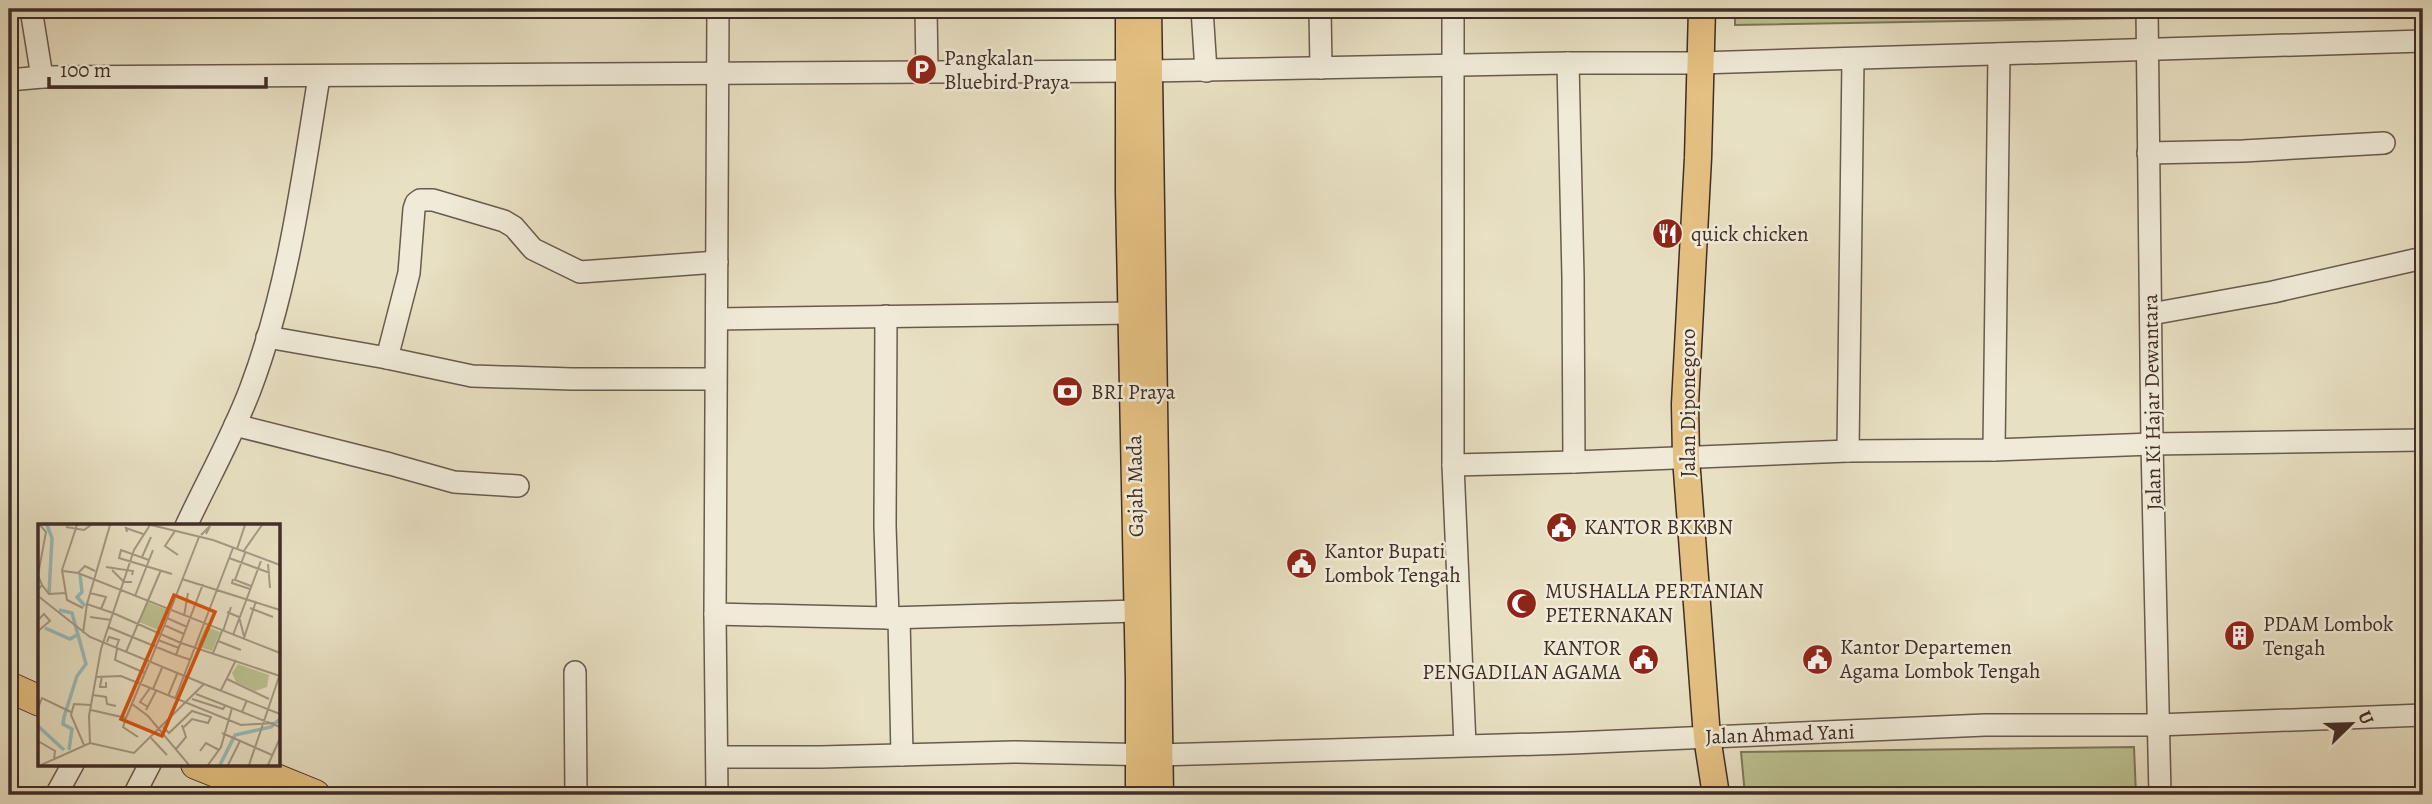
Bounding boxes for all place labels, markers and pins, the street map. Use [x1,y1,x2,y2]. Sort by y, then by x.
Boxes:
place label: Pangkalan Bluebird Praya [944,44,1070,96]
parking icon: Pangkalan Bluebird Praya [904,53,938,87]
restaurant icon: quick chicken [1651,217,1685,251]
place label: quick chicken [1691,220,1809,248]
bank icon: BRI Praya [1051,375,1085,409]
place label: BRI Praya [1091,378,1176,406]
public building icon: KANTOR BKKBN [1544,510,1578,544]
place label: KANTOR BKKBN [1584,513,1733,541]
place label: Kantor Bupati Lombok Tengah [1324,537,1461,589]
public building icon: Kantor Bupati Lombok Tengah [1284,546,1318,580]
place label: MUSHALLA PERTANIAN PETERNAKAN [1545,577,1764,629]
mosque icon: MUSHALLA PERTANIAN PETERNAKAN [1505,586,1539,620]
place label: PDAM Lombok Tengah [2263,610,2394,662]
building icon: PDAM Lombok Tengah [2223,619,2257,653]
place label: Kantor Departemen Agama Lombok Tengah [1839,633,2040,685]
place label: KANTOR PENGADILAN AGAMA [1422,634,1622,686]
public building icon: Kantor Departemen Agama Lombok Tengah [1800,642,1834,676]
public building icon: KANTOR PENGADILAN AGAMA [1627,643,1661,677]

